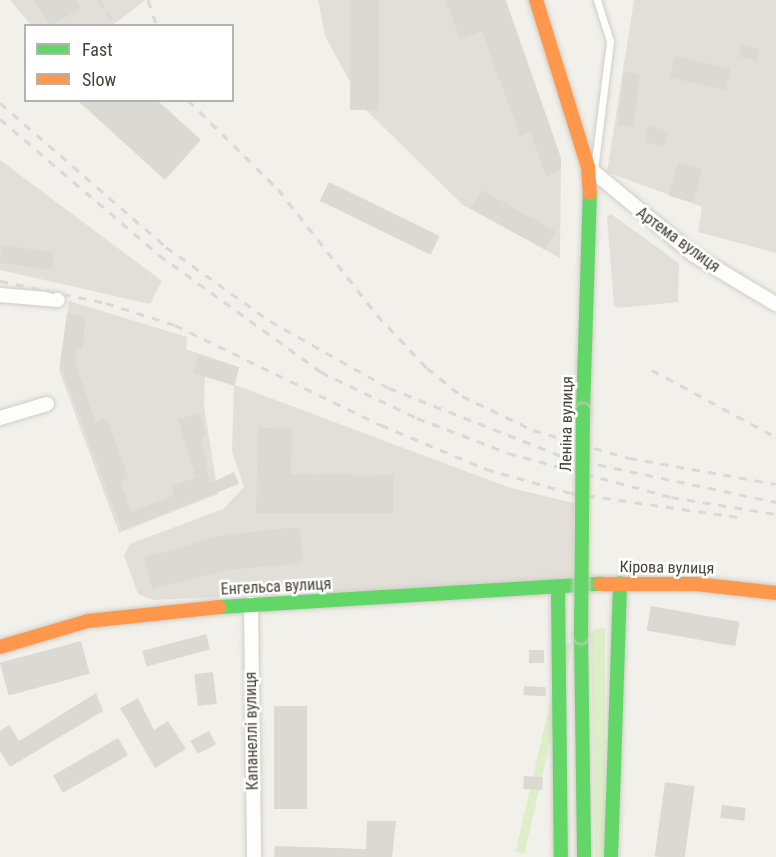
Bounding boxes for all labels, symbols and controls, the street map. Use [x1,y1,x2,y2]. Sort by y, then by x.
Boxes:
legend [24,24,234,102]
text: Fast [82,39,113,60]
text: Slow [82,69,116,90]
street label: Артема вулиця [632,203,724,277]
street label: Леніна вулиця [557,376,577,472]
street label: Кірова вулиця [619,558,715,578]
street label: Енгельса вулиця [220,575,332,599]
street label: Капанеллі вулиця [241,672,263,790]

